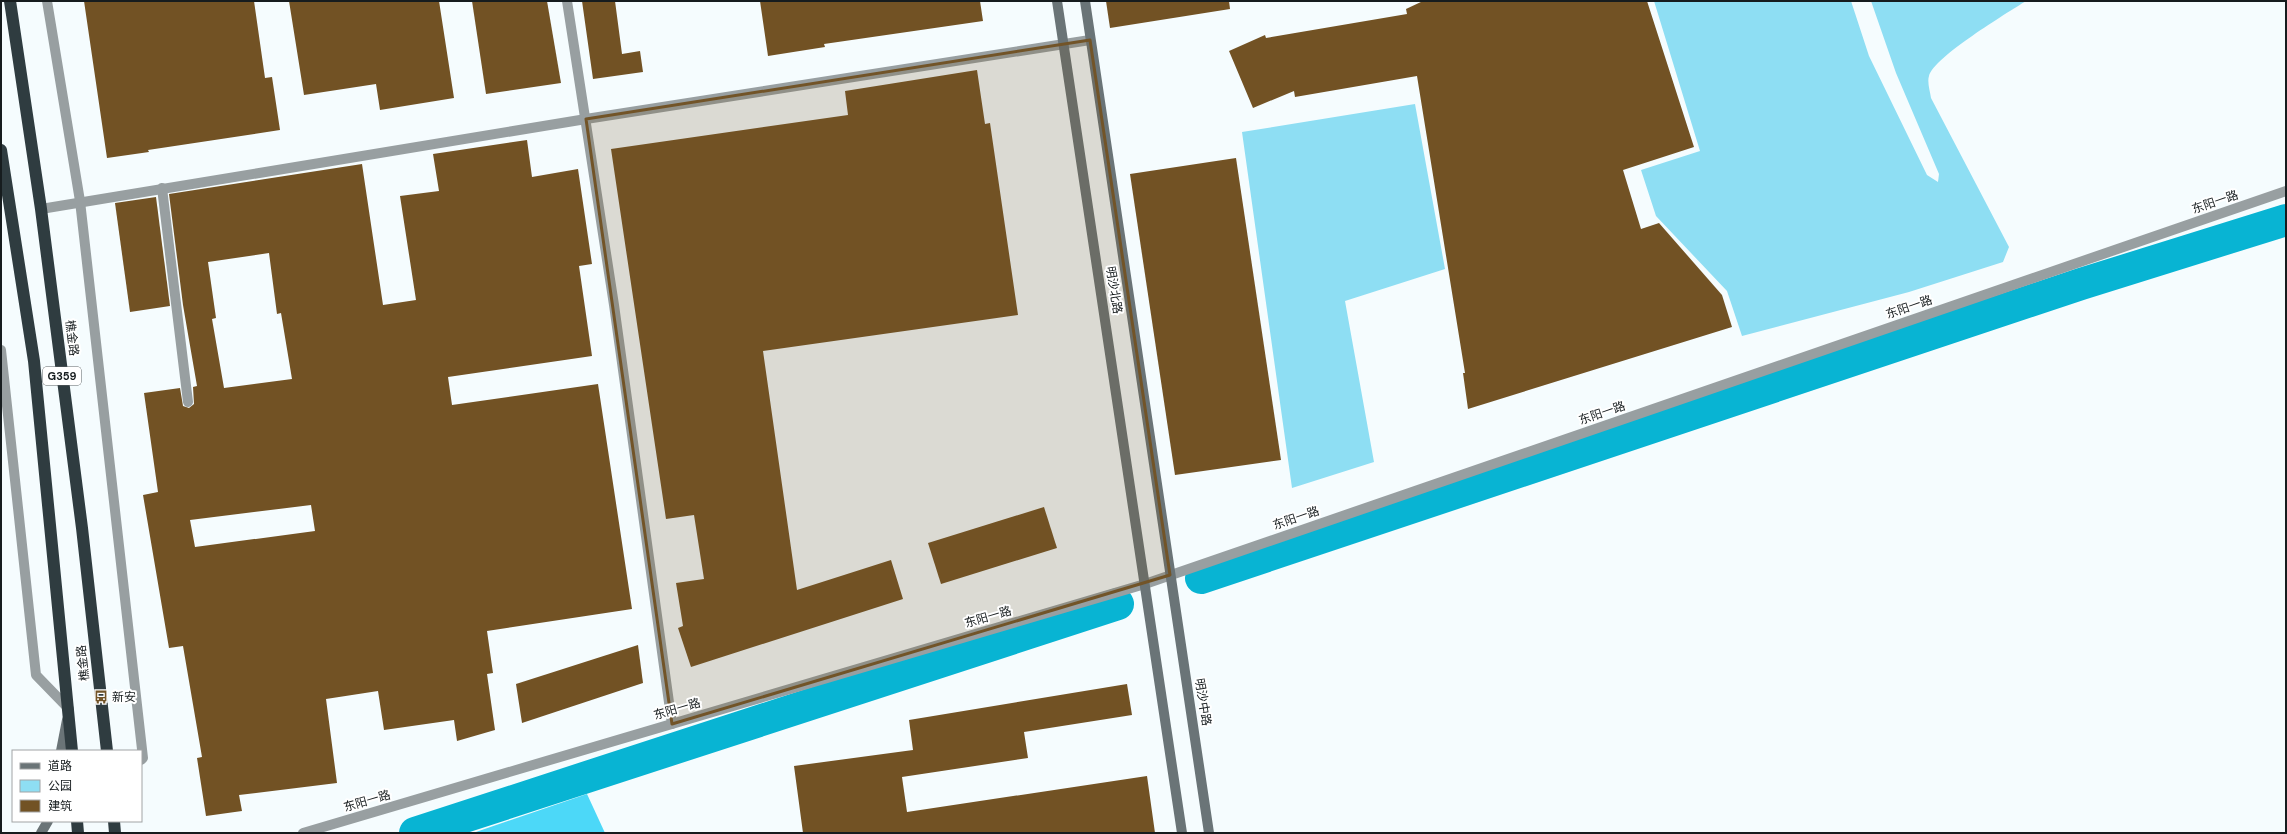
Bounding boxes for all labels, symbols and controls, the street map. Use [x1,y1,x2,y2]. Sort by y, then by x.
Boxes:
street label: 东阳一路 [2190,187,2240,217]
street label: 明沙北路 [1102,265,1126,315]
street label: 东阳一路 [1884,292,1934,322]
street label: 樵金路 [62,319,82,357]
road number: G359 [43,367,81,385]
street label: 东阳一路 [1577,398,1627,428]
street label: 东阳一路 [1271,503,1321,533]
street label: 东阳一路 [963,603,1013,631]
street label: 樵金路 [73,644,93,682]
street label: 明沙中路 [1191,677,1215,727]
bus stop icon: 新安 [93,689,109,705]
place label: 新安 [112,689,136,705]
street label: 东阳一路 [652,695,702,723]
legend [12,750,142,822]
text: 道路 [48,758,72,774]
text: 公园 [48,778,72,794]
street label: 东阳一路 [342,787,392,815]
text: 建筑 [48,798,72,814]

